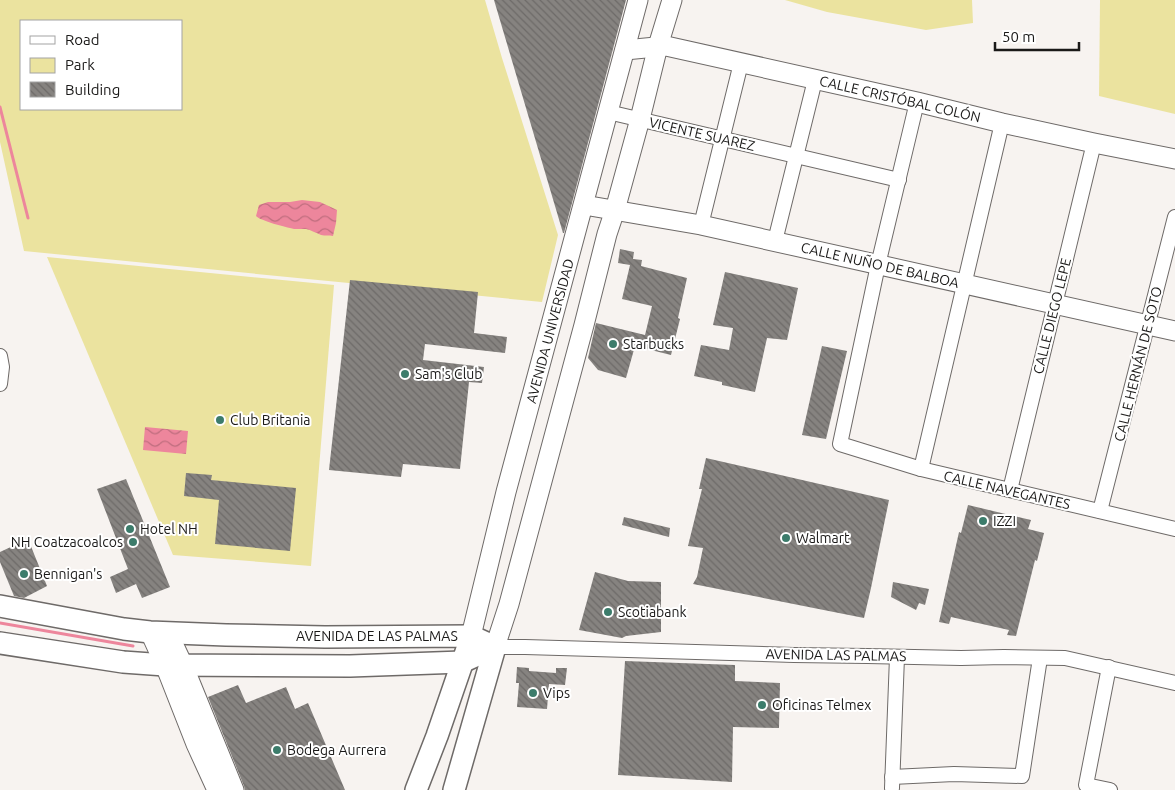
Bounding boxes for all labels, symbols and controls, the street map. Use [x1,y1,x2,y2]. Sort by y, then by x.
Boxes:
legend [20,20,182,110]
scale bar [995,20,1079,52]
text: 50 m [1002,28,1035,45]
text: Road [65,31,100,48]
text: Park [65,56,95,73]
street label: CALLE CRISTÓBAL COLÓN [818,72,982,125]
text: Building [65,81,120,98]
street label: VICENTE SUAREZ [647,114,757,154]
street label: CALLE NUÑO DE BALBOA [799,238,961,291]
street label: CALLE DIEGO LEPE [1030,256,1074,376]
street label: AVENIDA UNIVERSIDAD [523,257,577,405]
street label: CALLE HERNÁN DE SOTO [1110,284,1165,443]
place label: Starbucks [623,336,684,352]
marker: Starbucks [607,338,619,350]
place label: Sam's Club [415,366,483,382]
marker: Sam's Club [399,368,411,380]
place label: Club Britania [230,412,311,428]
marker: Club Britania [214,414,226,426]
street label: CALLE NAVEGANTES [942,468,1072,512]
place label: IZZI [993,513,1016,529]
marker: IZZI [977,515,989,527]
place label: Hotel NH [140,521,198,537]
marker: Hotel NH [124,523,136,535]
place label: Walmart [796,530,850,546]
marker: Walmart [780,532,792,544]
place label: NH Coatzacoalcos [11,534,123,550]
marker: NH Coatzacoalcos [127,536,139,548]
place label: Bennigan's [34,566,102,582]
marker: Bennigan's [18,568,30,580]
place label: Scotiabank [618,604,687,620]
marker: Scotiabank [602,606,614,618]
street label: AVENIDA DE LAS PALMAS [296,628,458,644]
street label: AVENIDA LAS PALMAS [765,646,907,664]
place label: Vips [543,685,570,701]
marker: Vips [527,687,539,699]
place label: Oficinas Telmex [772,697,871,713]
marker: Oficinas Telmex [756,699,768,711]
place label: Bodega Aurrera [287,742,386,758]
marker: Bodega Aurrera [271,744,283,756]

